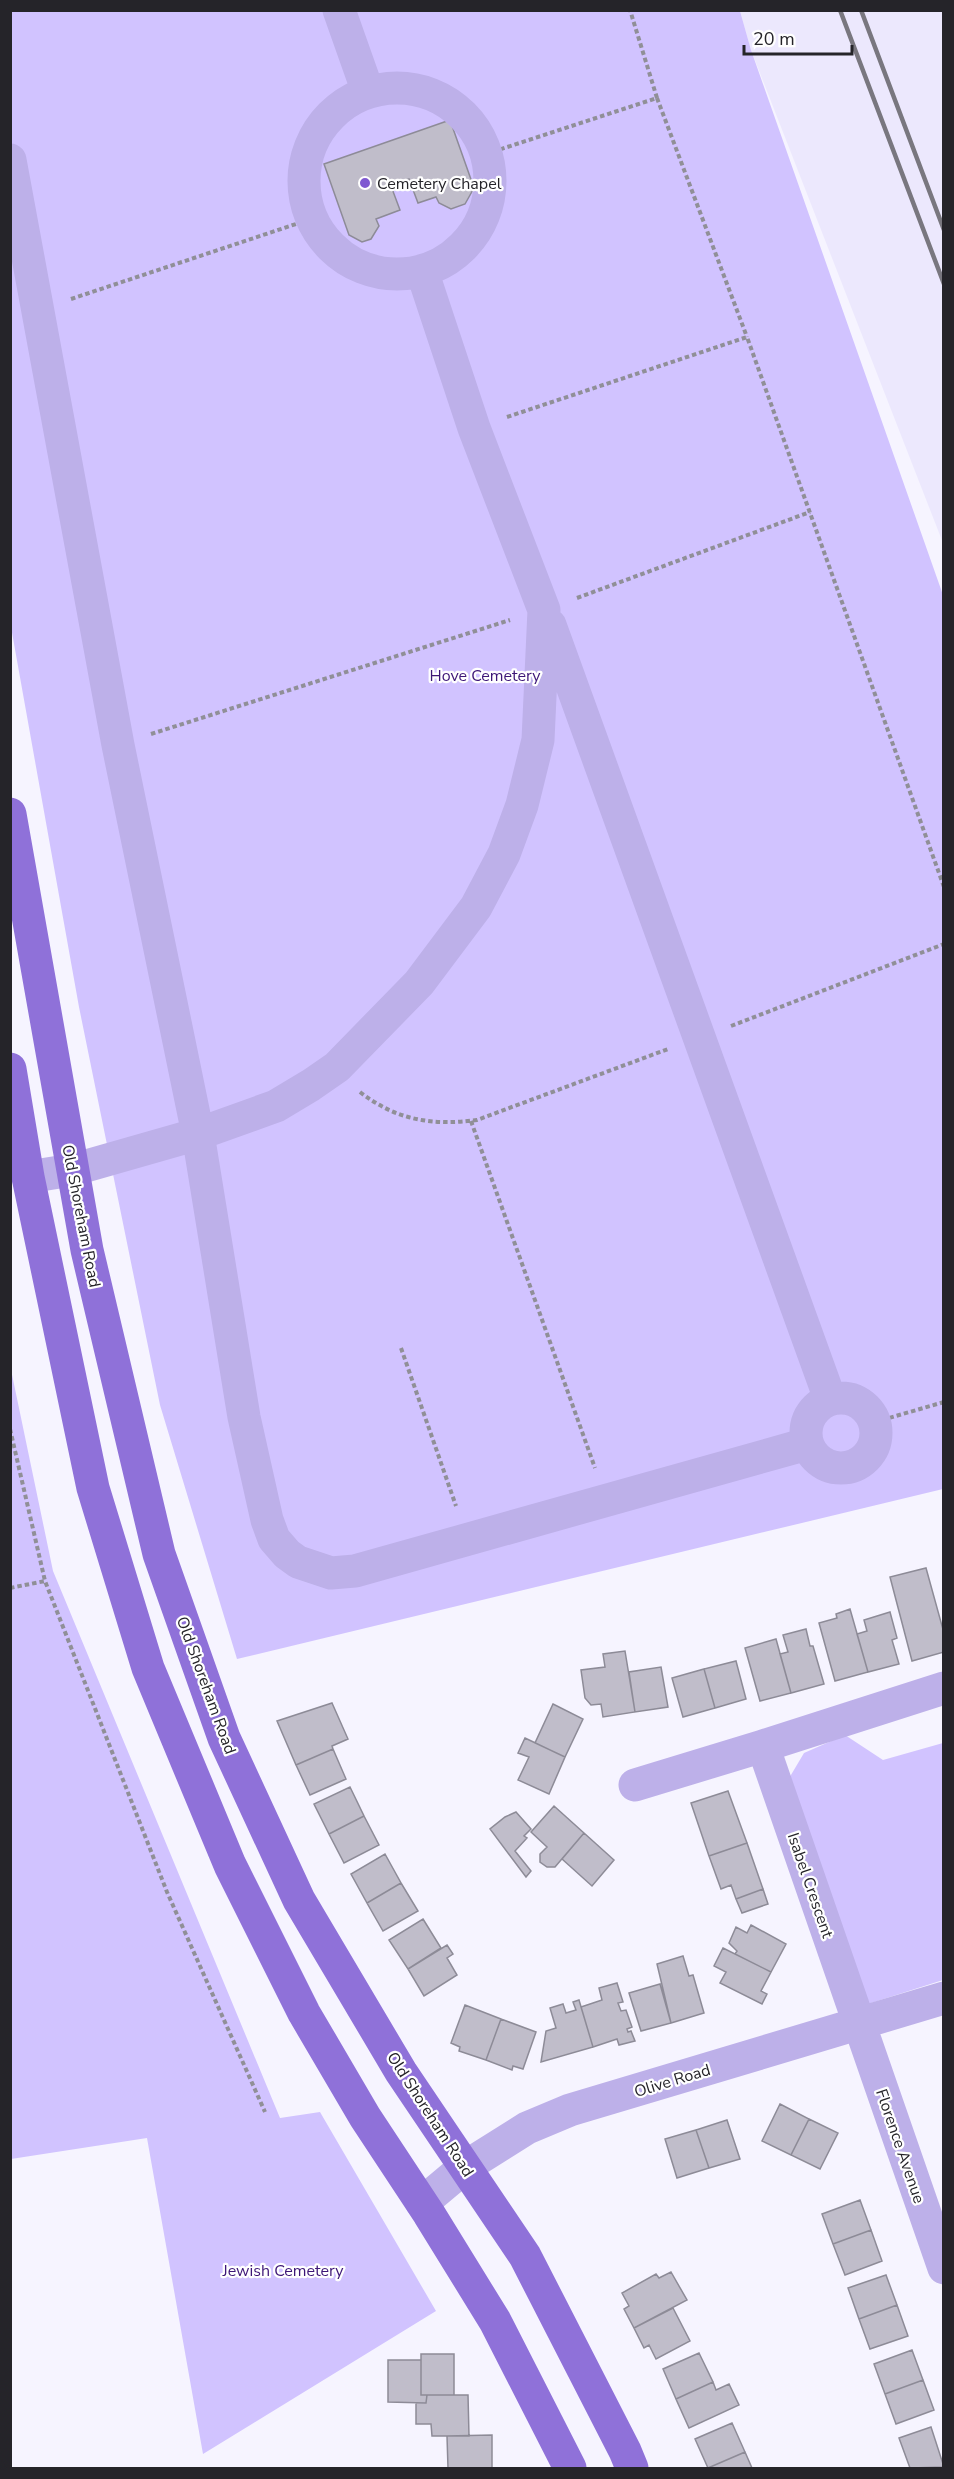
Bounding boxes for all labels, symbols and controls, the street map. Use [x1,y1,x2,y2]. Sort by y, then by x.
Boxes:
scale bar [744,18,852,56]
text: 20 m [753,27,795,51]
place label: Cemetery Chapel [377,173,502,195]
marker: Cemetery Chapel [358,176,372,190]
park label: Hove Cemetery [429,665,541,687]
street label: Old Shoreham Road [56,1143,106,1289]
street label: Old Shoreham Road [171,1613,241,1757]
street label: Isabel Crescent [782,1830,838,1941]
street label: Old Shoreham Road [381,2048,479,2181]
street label: Olive Road [631,2059,713,2103]
street label: Florence Avenue [870,2086,930,2207]
park label: Jewish Cemetery [221,2260,344,2282]

